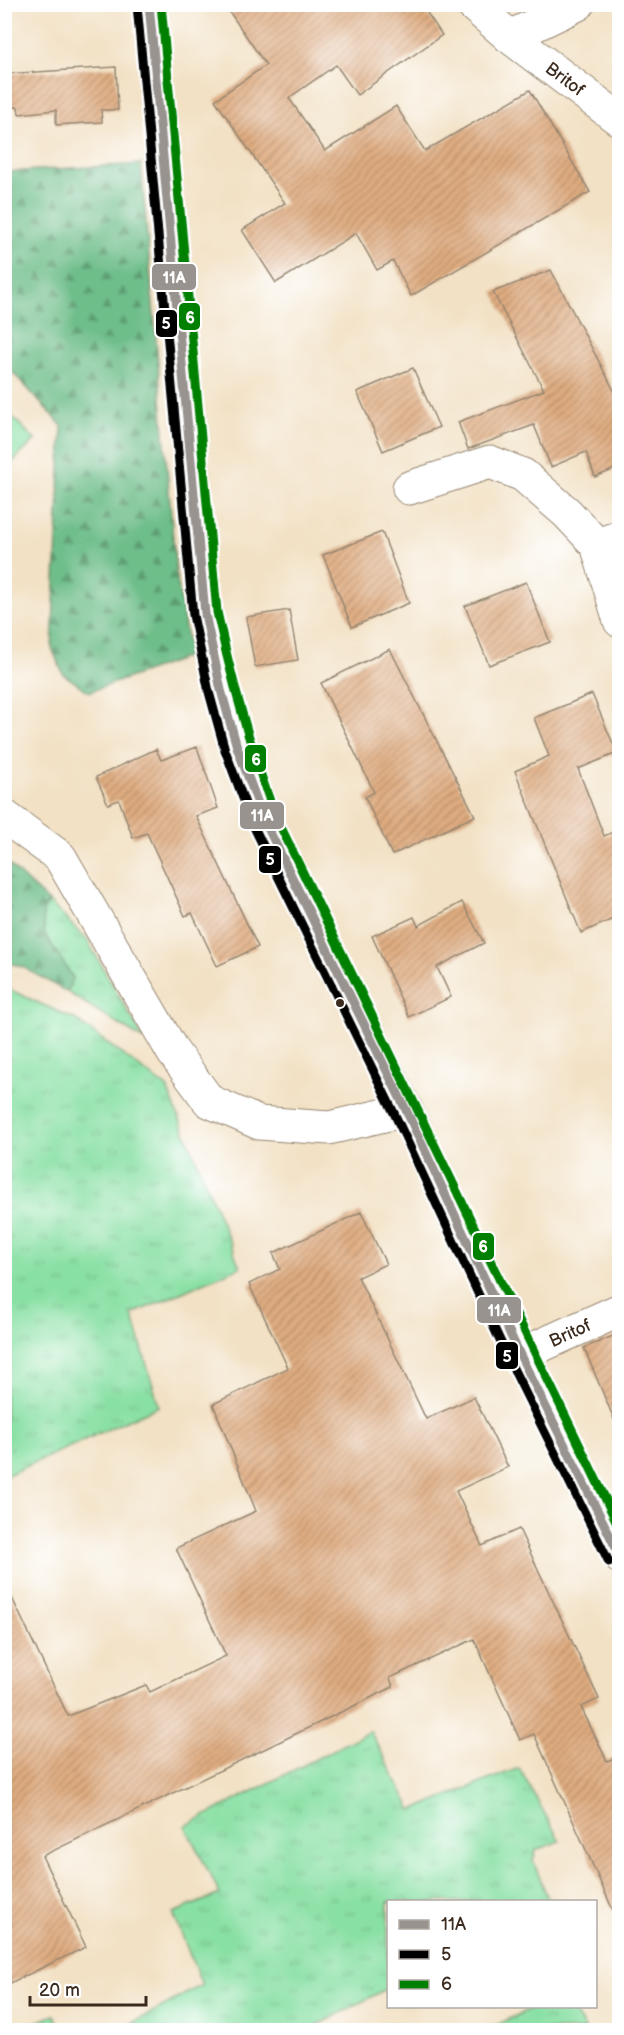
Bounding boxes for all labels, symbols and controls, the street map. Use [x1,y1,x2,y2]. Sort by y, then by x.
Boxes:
street label: Britof [541,58,589,101]
line badge: 11A [151,263,197,291]
text: 11A [162,269,186,288]
line badge: 6 [178,302,201,331]
line badge: 5 [155,309,178,338]
text: 6 [185,309,195,328]
text: 5 [161,315,171,334]
line badge: 6 [244,744,267,773]
text: 6 [251,751,261,770]
line badge: 11A [239,801,285,830]
text: 11A [250,807,274,826]
line badge: 5 [258,845,282,874]
text: 5 [265,851,275,870]
unlabelled marker [334,997,346,1009]
line badge: 6 [472,1232,495,1261]
text: 6 [478,1238,488,1257]
line badge: 11A [476,1296,522,1324]
text: 11A [487,1302,511,1321]
street label: Britof [546,1315,595,1352]
line badge: 5 [495,1341,519,1370]
text: 5 [502,1348,512,1367]
legend [387,1900,597,2008]
text: 11A [441,1914,466,1935]
text: 5 [441,1944,451,1965]
scale bar [30,1969,146,2007]
text: 6 [441,1974,452,1995]
text: 20 m [39,1980,80,2001]

